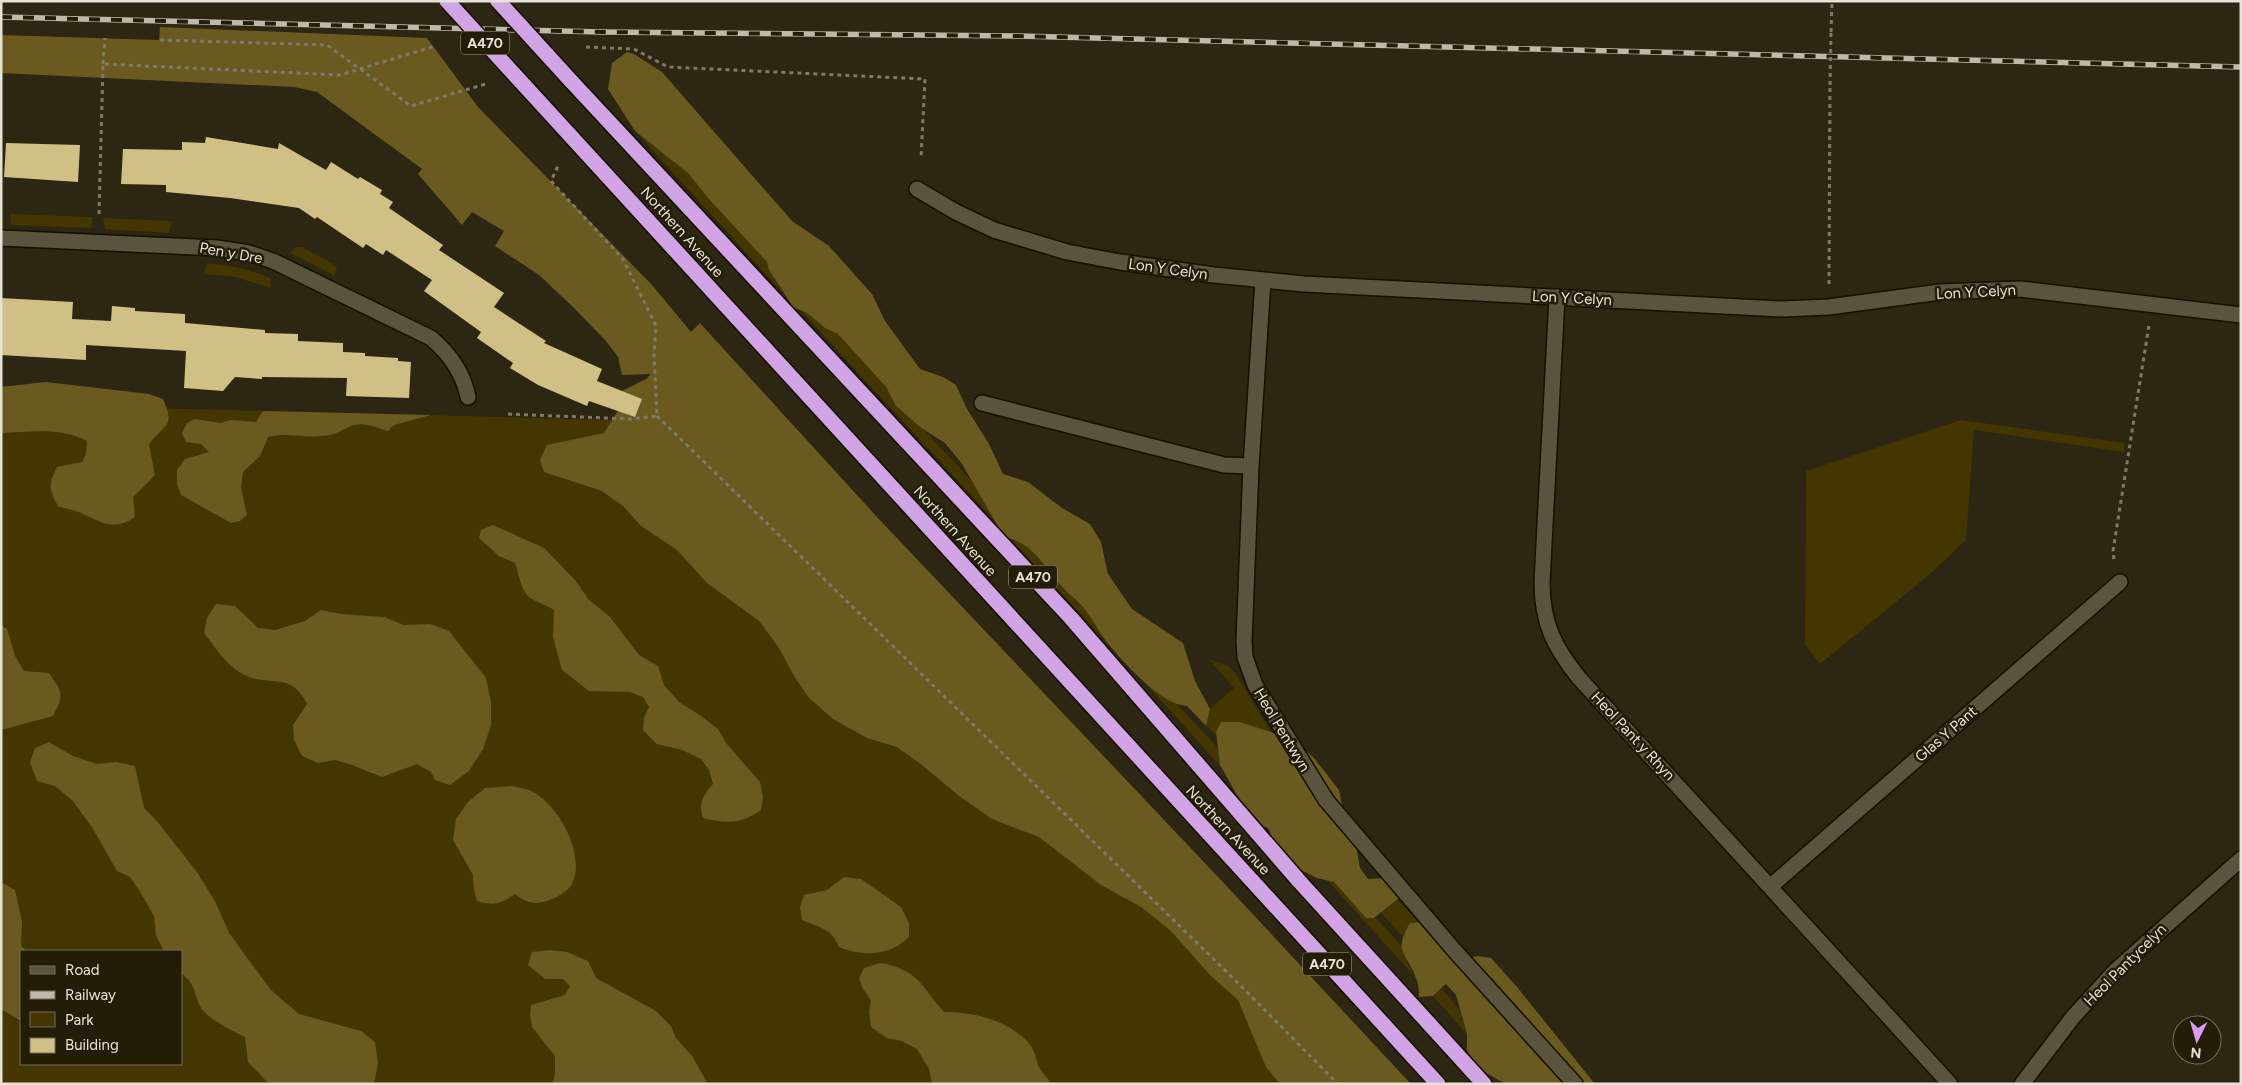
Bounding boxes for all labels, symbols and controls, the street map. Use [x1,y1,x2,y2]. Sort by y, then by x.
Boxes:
road number: A470 [461,32,509,54]
street label: Northern Avenue [637,183,727,281]
street label: Pen y Dre [198,239,264,267]
street label: Lon Y Celyn [1127,255,1209,283]
street label: Lon Y Celyn [1936,281,2016,303]
street label: Lon Y Celyn [1532,287,1612,309]
street label: Northern Avenue [910,482,1000,580]
road number: A470 [1009,566,1057,588]
street label: Heol Pentwyn [1250,685,1314,775]
street label: Heol Pant y Rhyn [1587,688,1679,784]
street label: Glas Y Pant [1911,702,1981,766]
street label: Northern Avenue [1182,782,1274,878]
street label: Heol Pantycelyn [2080,920,2170,1010]
legend [20,950,182,1065]
road number: A470 [1303,952,1351,976]
text: Road [65,961,100,979]
text: Railway [65,986,116,1004]
text: Park [65,1011,94,1029]
north arrow [2172,1015,2222,1065]
text: Building [65,1036,119,1054]
text: N [2190,1044,2202,1061]

